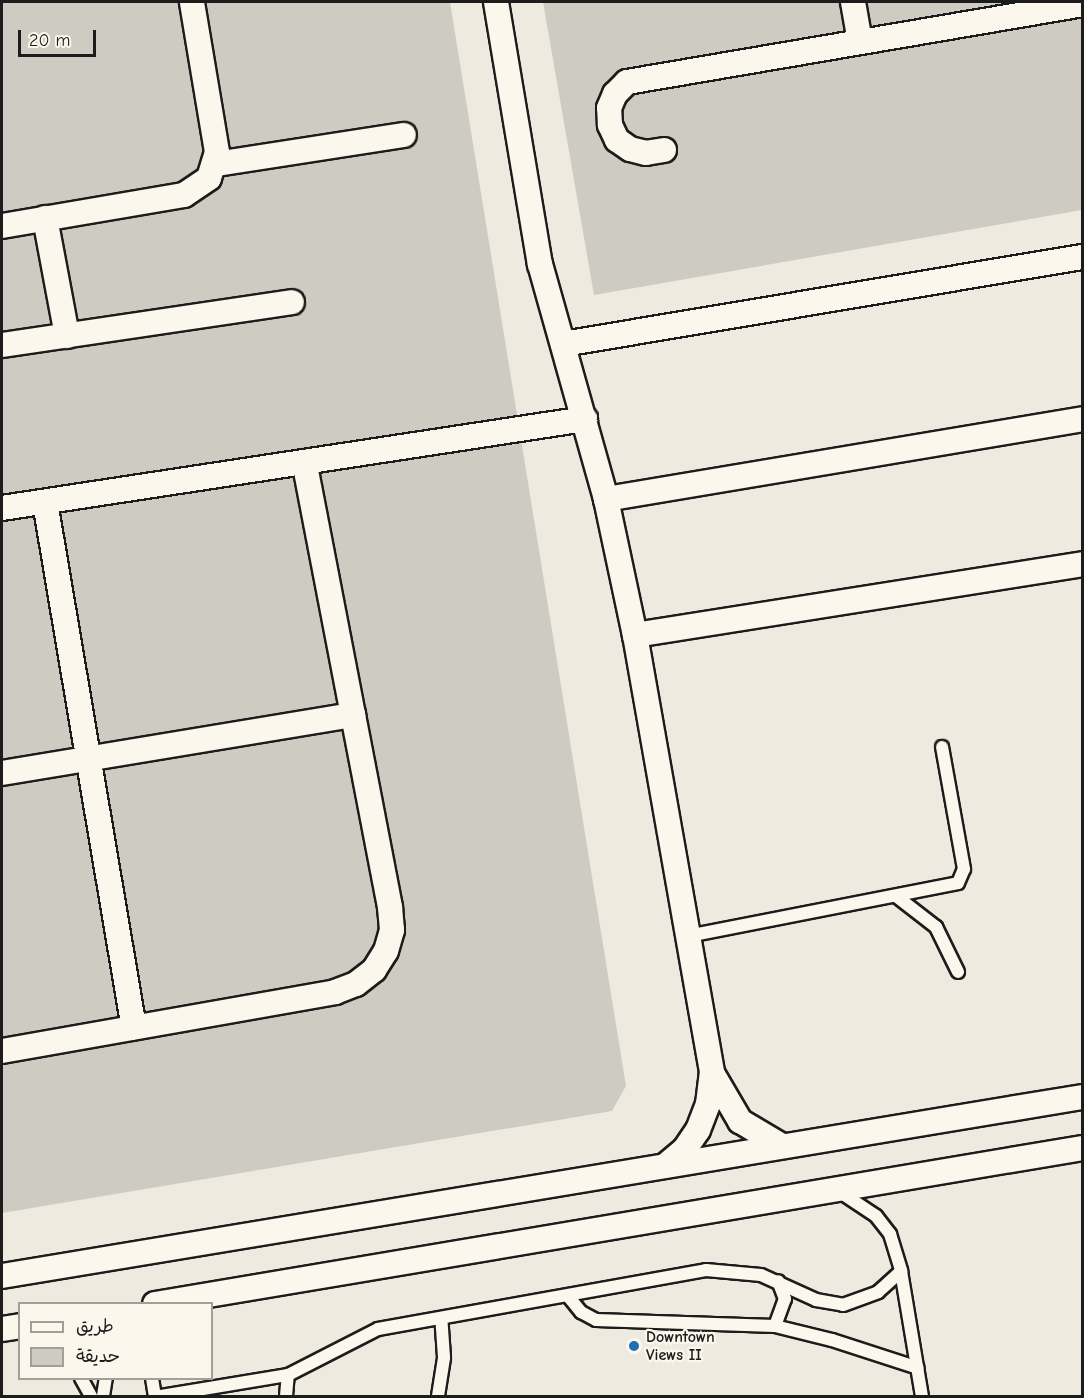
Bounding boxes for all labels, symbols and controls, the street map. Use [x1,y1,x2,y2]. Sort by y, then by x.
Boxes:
scale bar [21,18,99,56]
text: 20 m [29,30,70,51]
legend [18,1302,213,1380]
text: طريق [76,1316,114,1337]
place label: Downtown Views II [646,1327,715,1365]
marker: Downtown Views II [627,1339,641,1353]
text: حديقة [76,1346,120,1367]

